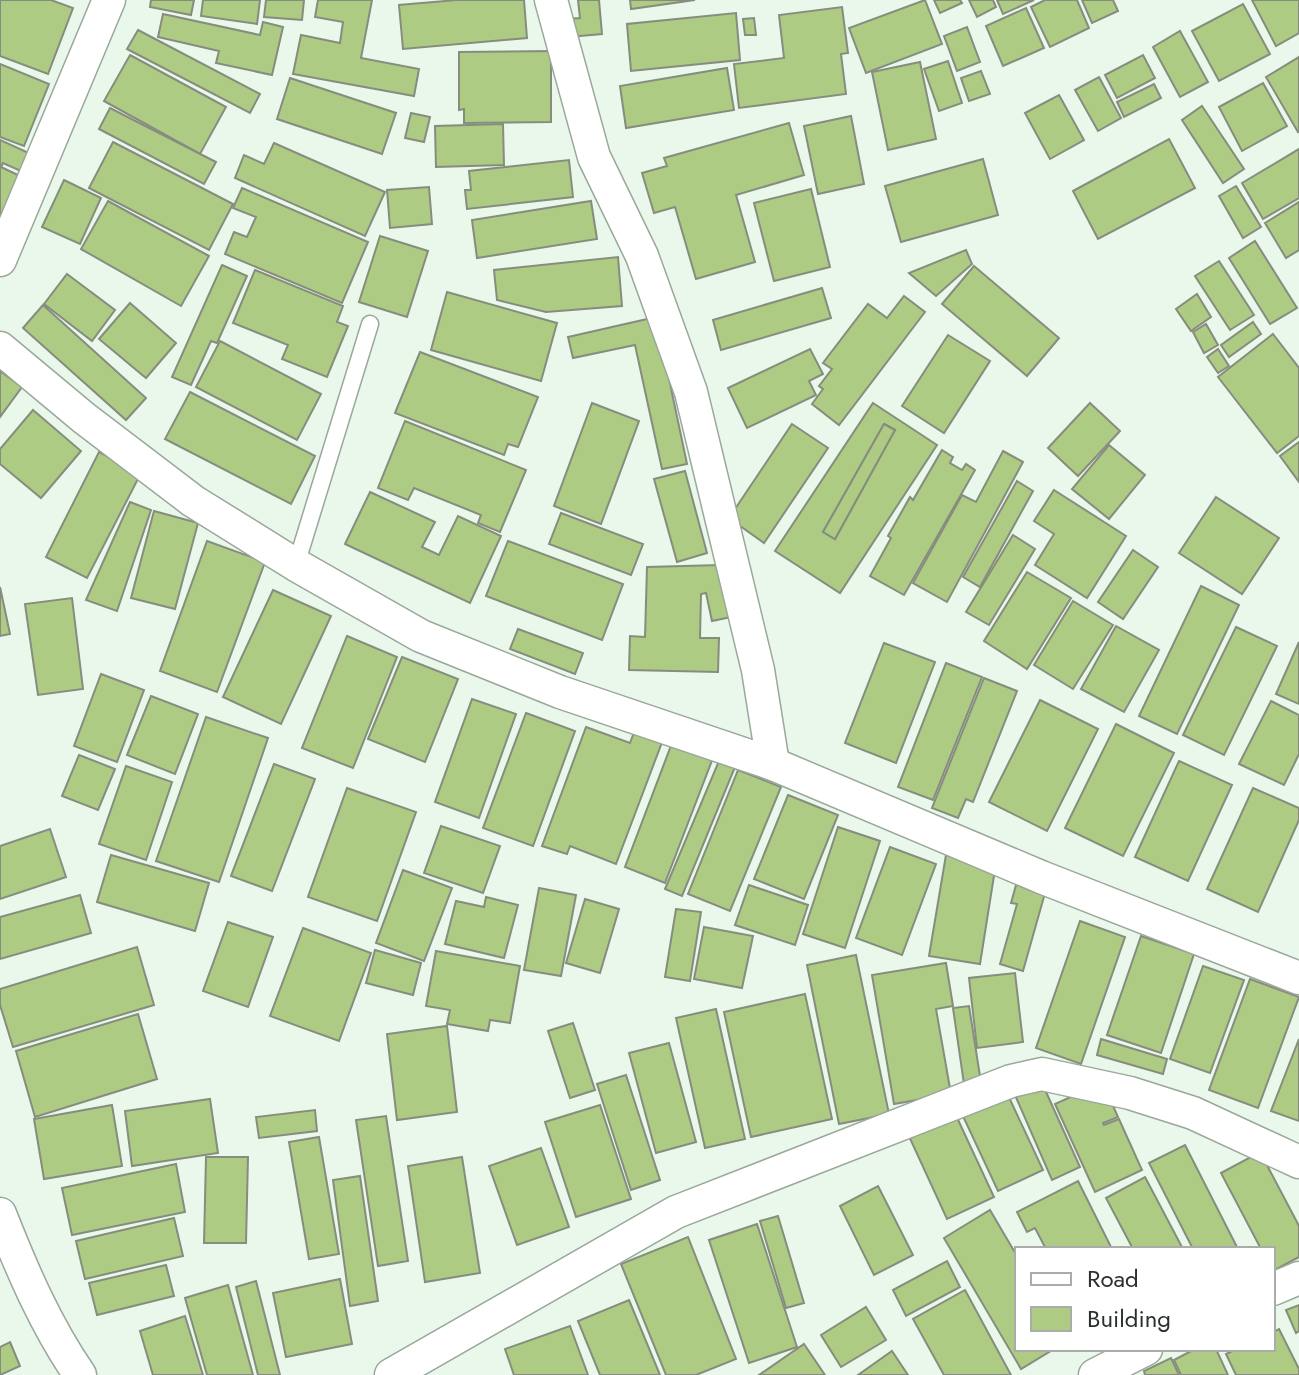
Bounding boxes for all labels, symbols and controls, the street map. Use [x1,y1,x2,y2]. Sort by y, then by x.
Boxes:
legend [1015,1247,1275,1351]
text: Road [1087,1261,1139,1296]
text: Building [1087,1301,1171,1336]

